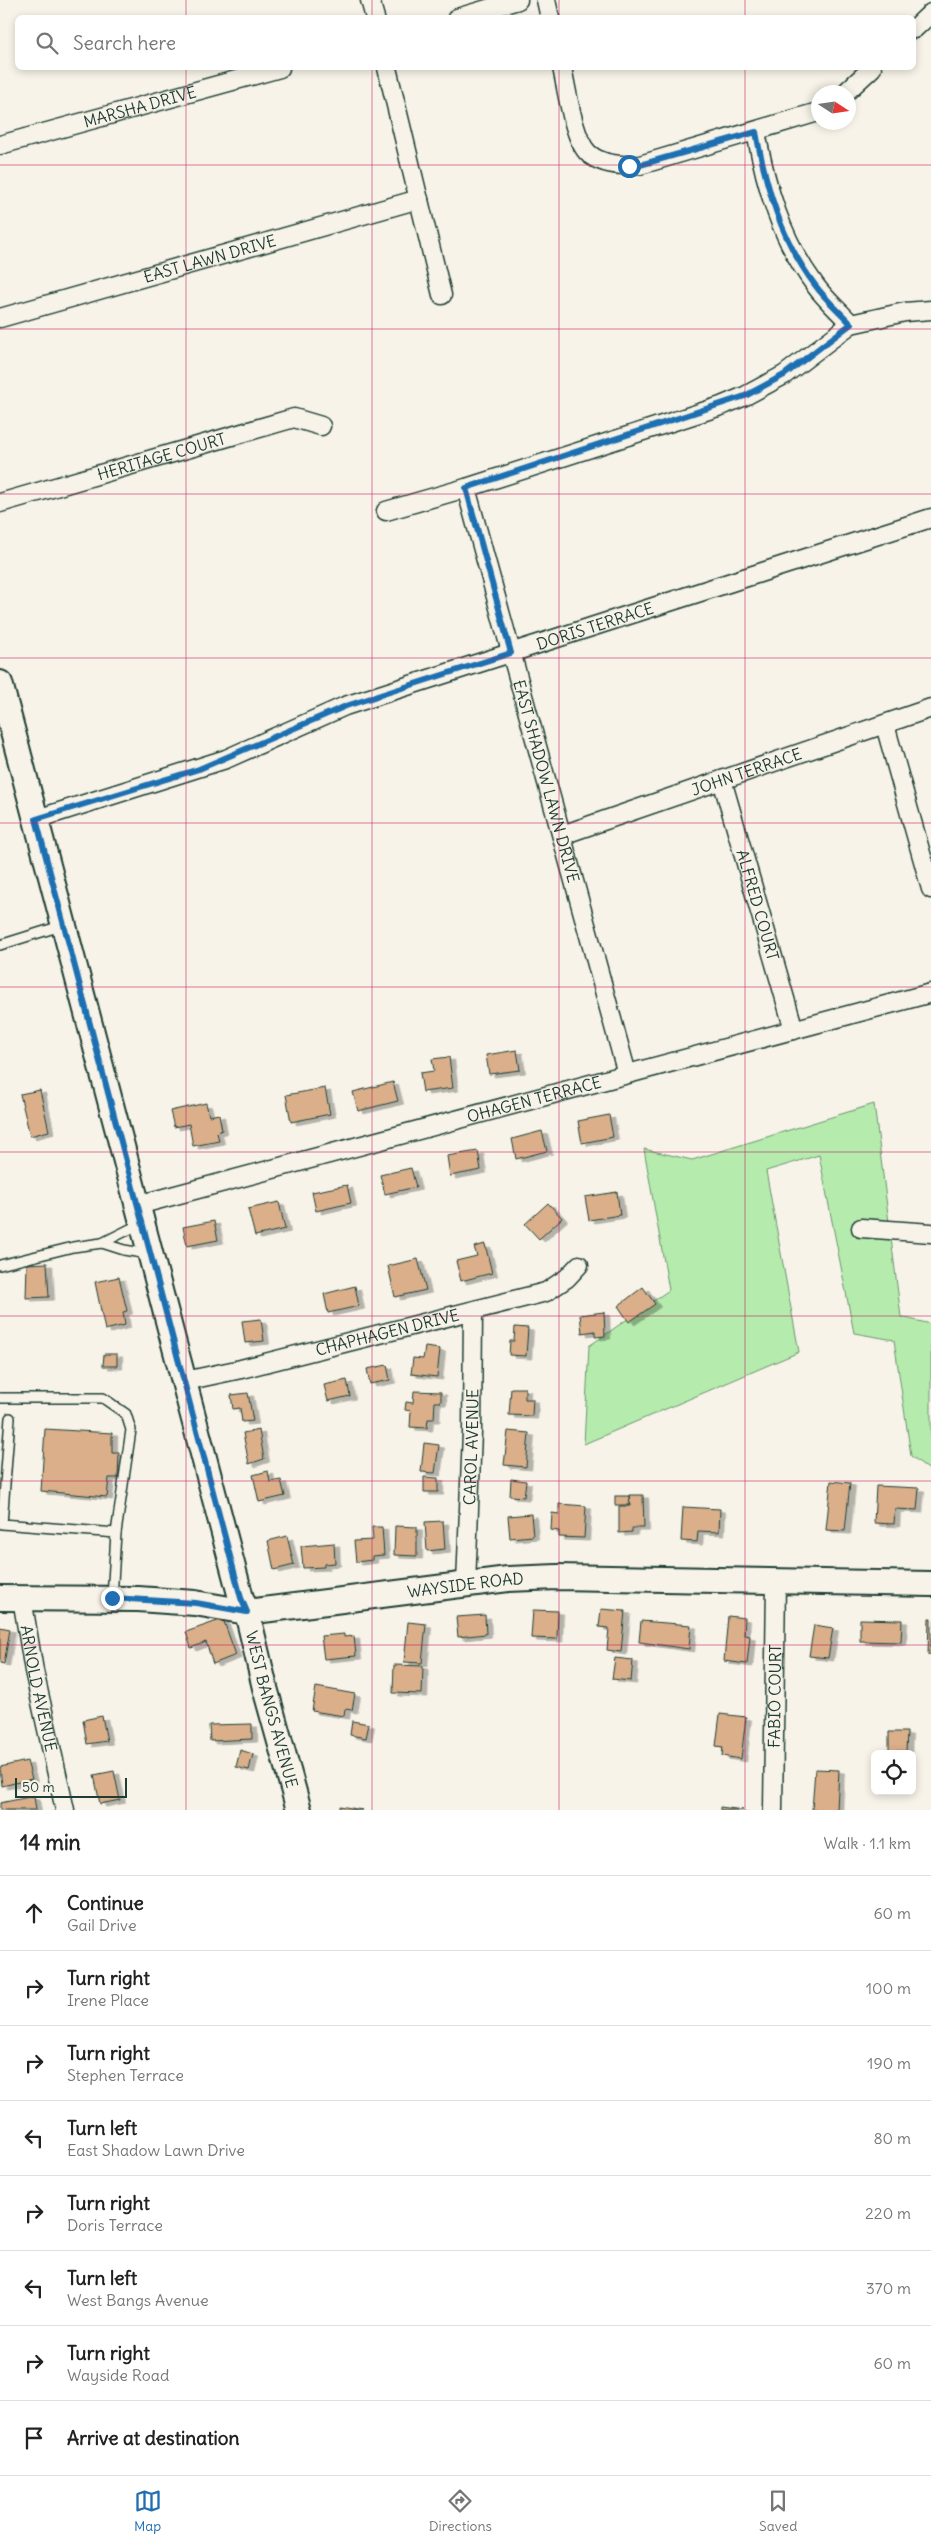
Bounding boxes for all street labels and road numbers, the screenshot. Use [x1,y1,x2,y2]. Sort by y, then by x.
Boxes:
street label: MARSHA DRIVE [81,82,198,132]
street label: EAST LAWN DRIVE [141,230,278,287]
street label: HERITAGE COURT [95,428,228,484]
street label: DORIS TERRACE [534,598,656,654]
street label: EAST SHADOW LAWN DRIVE [509,677,584,885]
street label: JOHN TERRACE [689,743,804,800]
street label: ALFRED COURT [733,847,783,963]
street label: OHAGEN TERRACE [465,1072,603,1127]
street label: CHAPHAGEN DRIVE [313,1304,461,1360]
street label: CAROL AVENUE [459,1389,482,1506]
street label: WAYSIDE ROAD [406,1568,524,1602]
street label: ARNOLD AVENUE [17,1624,62,1753]
street label: WEST BANGS AVENUE [242,1629,302,1790]
street label: FABIO COURT [764,1644,785,1748]

